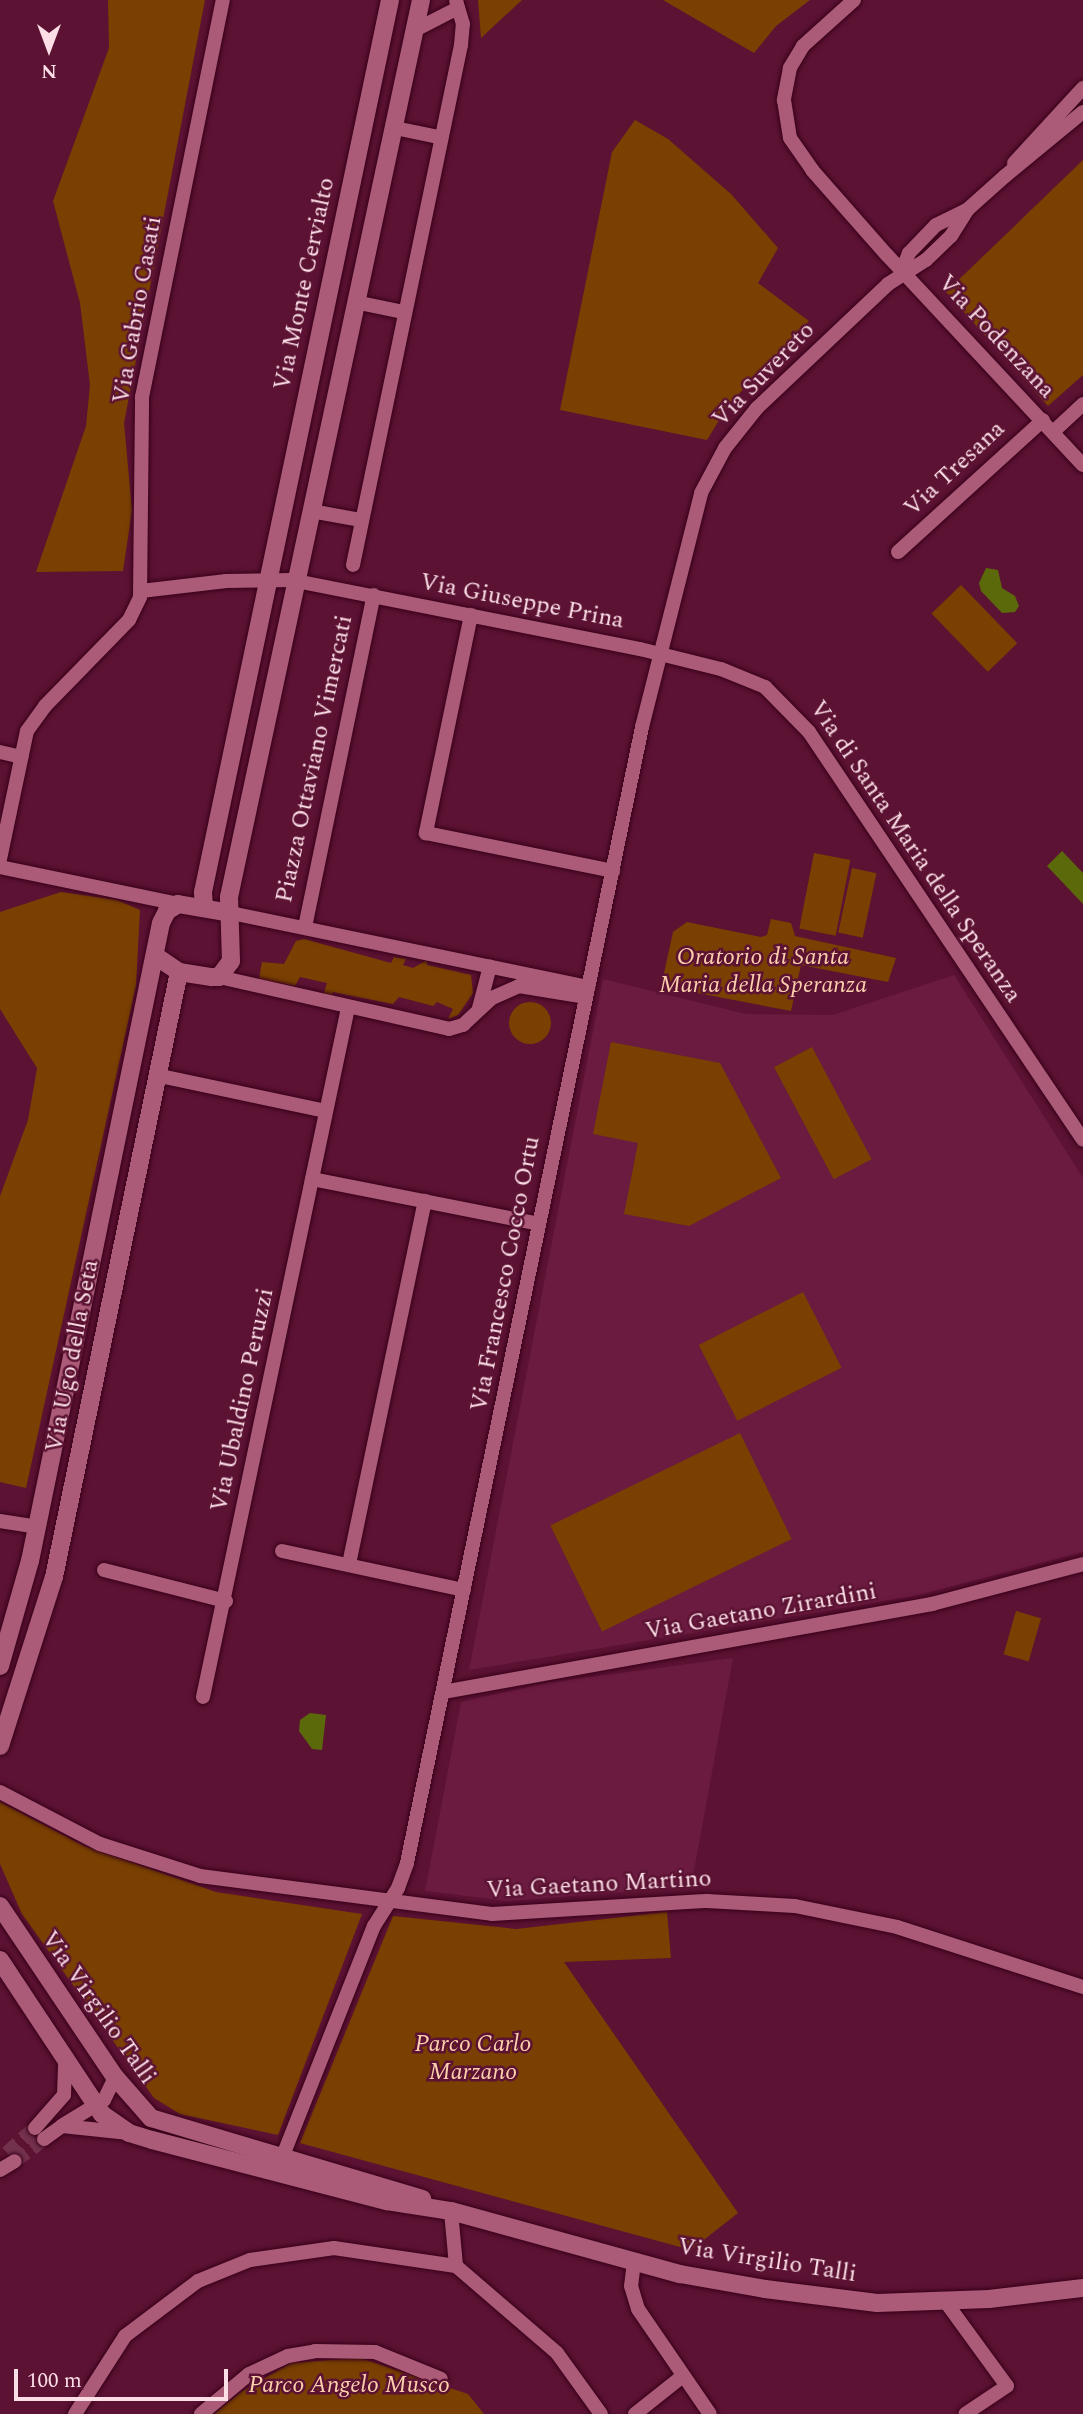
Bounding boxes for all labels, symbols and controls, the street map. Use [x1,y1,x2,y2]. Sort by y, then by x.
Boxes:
north arrow [14,14,84,84]
text: N [41,56,57,85]
street label: Via Monte Cervialto [268,175,342,393]
street label: Via Gabrio Casati [107,214,169,406]
street label: Via Podenzana [931,269,1061,405]
street label: Via Suvereto [707,316,821,434]
street label: Via Tresana [899,415,1011,523]
street label: Via Giuseppe Prina [418,568,626,636]
street label: Piazza Ottaviano Vimercati [270,613,360,905]
street label: Via di Santa Maria della Speranza [803,695,1027,1009]
park label: Oratorio di Santa Maria della Speranza [659,944,867,1000]
street label: Via Francesco Cocco Ortu [465,1134,547,1414]
street label: Via Ugo della Seta [40,1257,106,1455]
street label: Via Ubaldino Peruzzi [205,1285,281,1515]
street label: Via Gaetano Zirardini [643,1577,879,1647]
street label: Via Gaetano Martino [486,1865,712,1905]
street label: Via Virgilio Talli [34,1926,162,2090]
park label: Parco Carlo Marzano [415,2031,531,2087]
street label: Via Virgilio Talli [676,2233,858,2289]
scale bar [18,2354,231,2398]
text: 100 m [27,2365,82,2397]
park label: Parco Angelo Musco [248,2372,450,2400]

